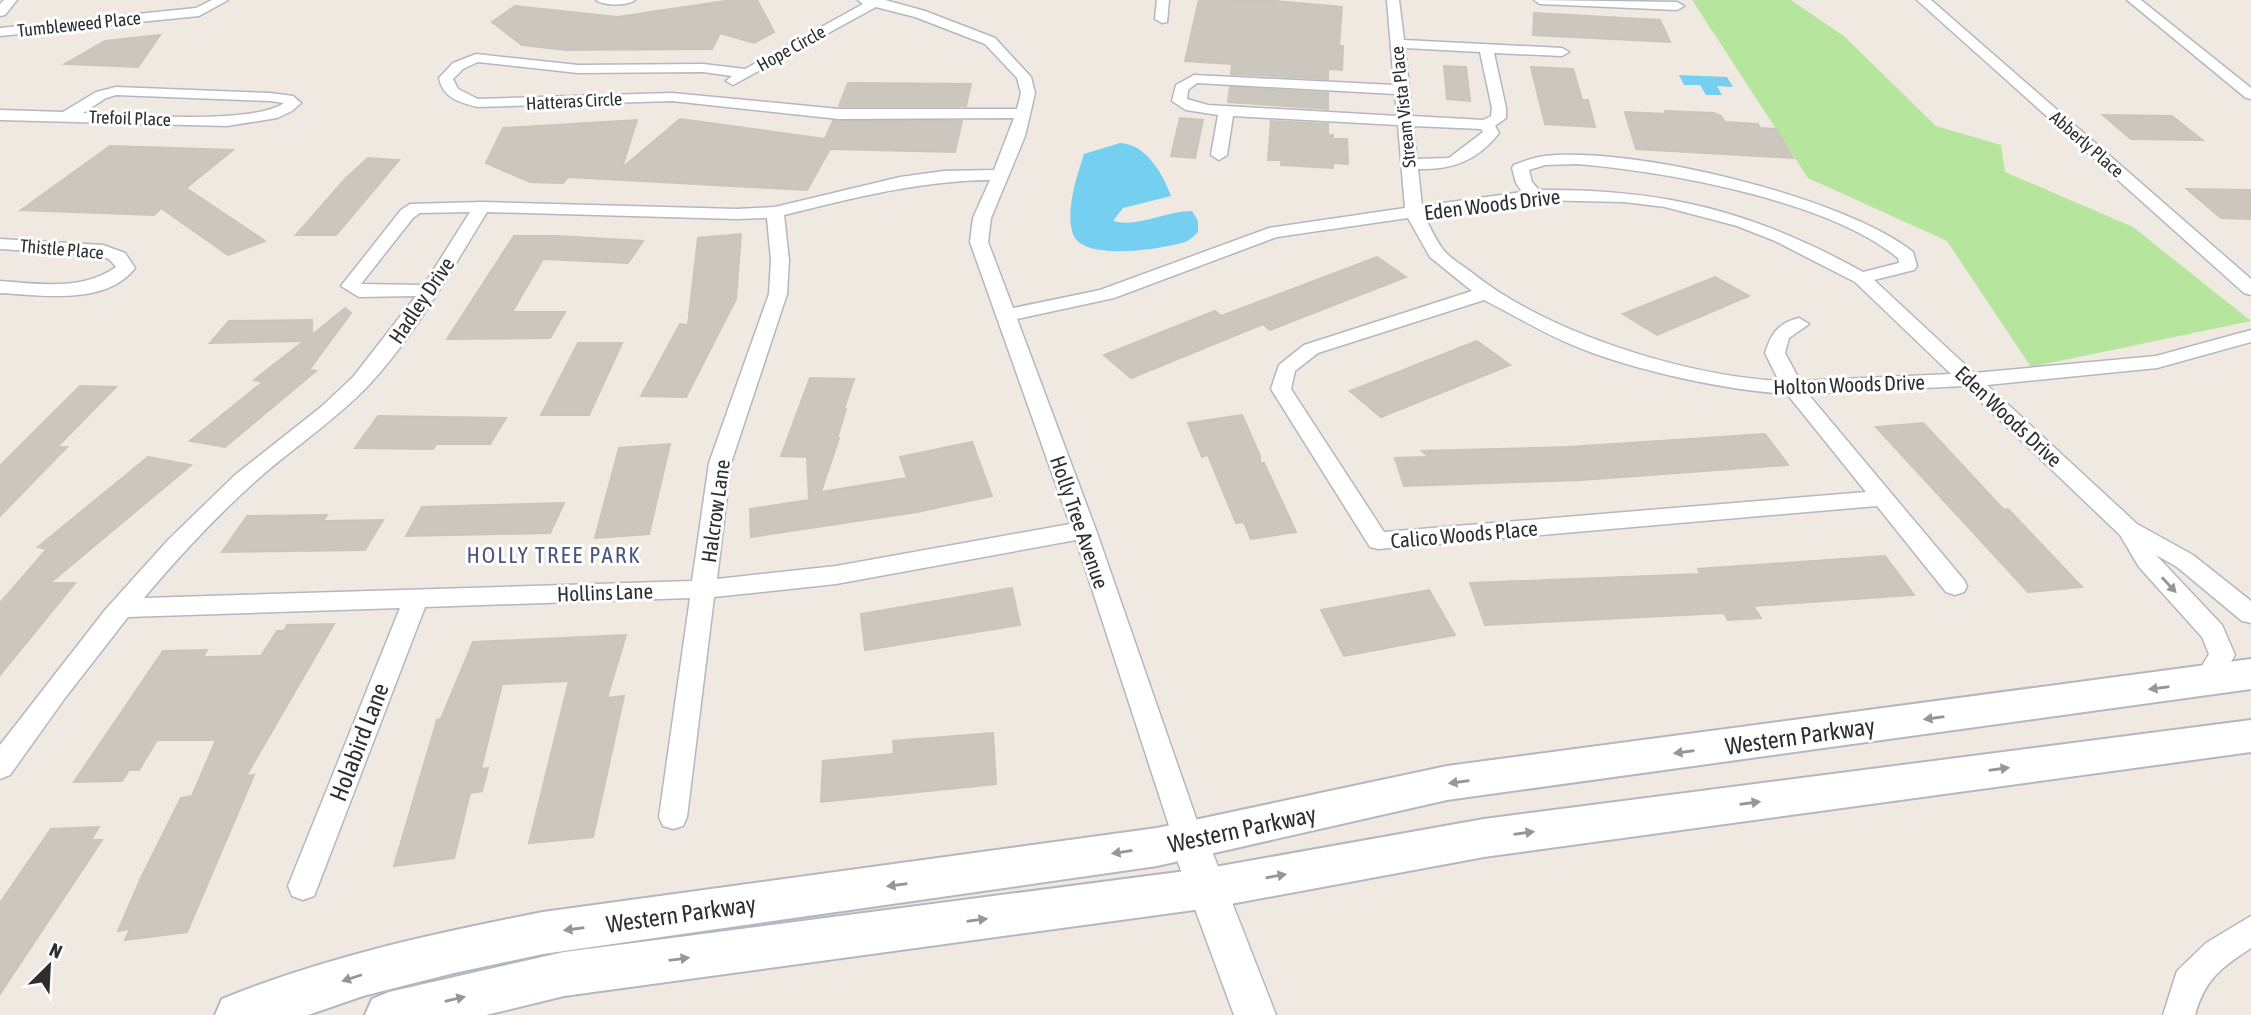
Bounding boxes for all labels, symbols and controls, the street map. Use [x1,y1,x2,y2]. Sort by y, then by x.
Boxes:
street label: Tumbleweed Place [16,7,142,41]
street label: Hope Circle [753,21,829,75]
street label: Stream Vista Place [1386,45,1420,169]
street label: Hatteras Circle [525,88,623,114]
street label: Trefoil Place [89,106,171,130]
street label: Abberly Place [2046,106,2128,182]
street label: Eden Woods Drive [1423,184,1561,224]
street label: Thistle Place [19,235,105,263]
street label: Hadley Drive [383,252,459,348]
street label: Eden Woods Drive [1951,361,2067,471]
street label: Holton Woods Drive [1773,369,1925,399]
street label: Holly Tree Avenue [1046,453,1114,591]
street label: Halcrow Lane [696,458,734,564]
street label: Calico Woods Place [1389,516,1539,552]
district label: HOLLY TREE PARK [466,542,642,568]
one-way arrow [2161,576,2177,594]
street label: Hollins Lane [557,578,653,606]
street label: Holabird Lane [324,679,394,805]
one-way arrow [2148,682,2170,693]
street label: Western Parkway [1723,712,1877,760]
one-way arrow [1923,713,1945,724]
one-way arrow [1673,746,1695,757]
one-way arrow [1989,764,2011,775]
one-way arrow [1447,777,1469,788]
one-way arrow [1739,797,1761,808]
street label: Western Parkway [1165,800,1319,858]
one-way arrow [1513,827,1535,838]
one-way arrow [1111,847,1133,858]
one-way arrow [1265,870,1287,881]
one-way arrow [886,879,908,890]
street label: Western Parkway [604,890,758,938]
one-way arrow [966,914,988,925]
one-way arrow [563,924,585,935]
north arrow [14,931,84,1001]
text: N [46,938,66,963]
one-way arrow [668,953,690,964]
one-way arrow [342,973,363,983]
one-way arrow [444,993,466,1004]

